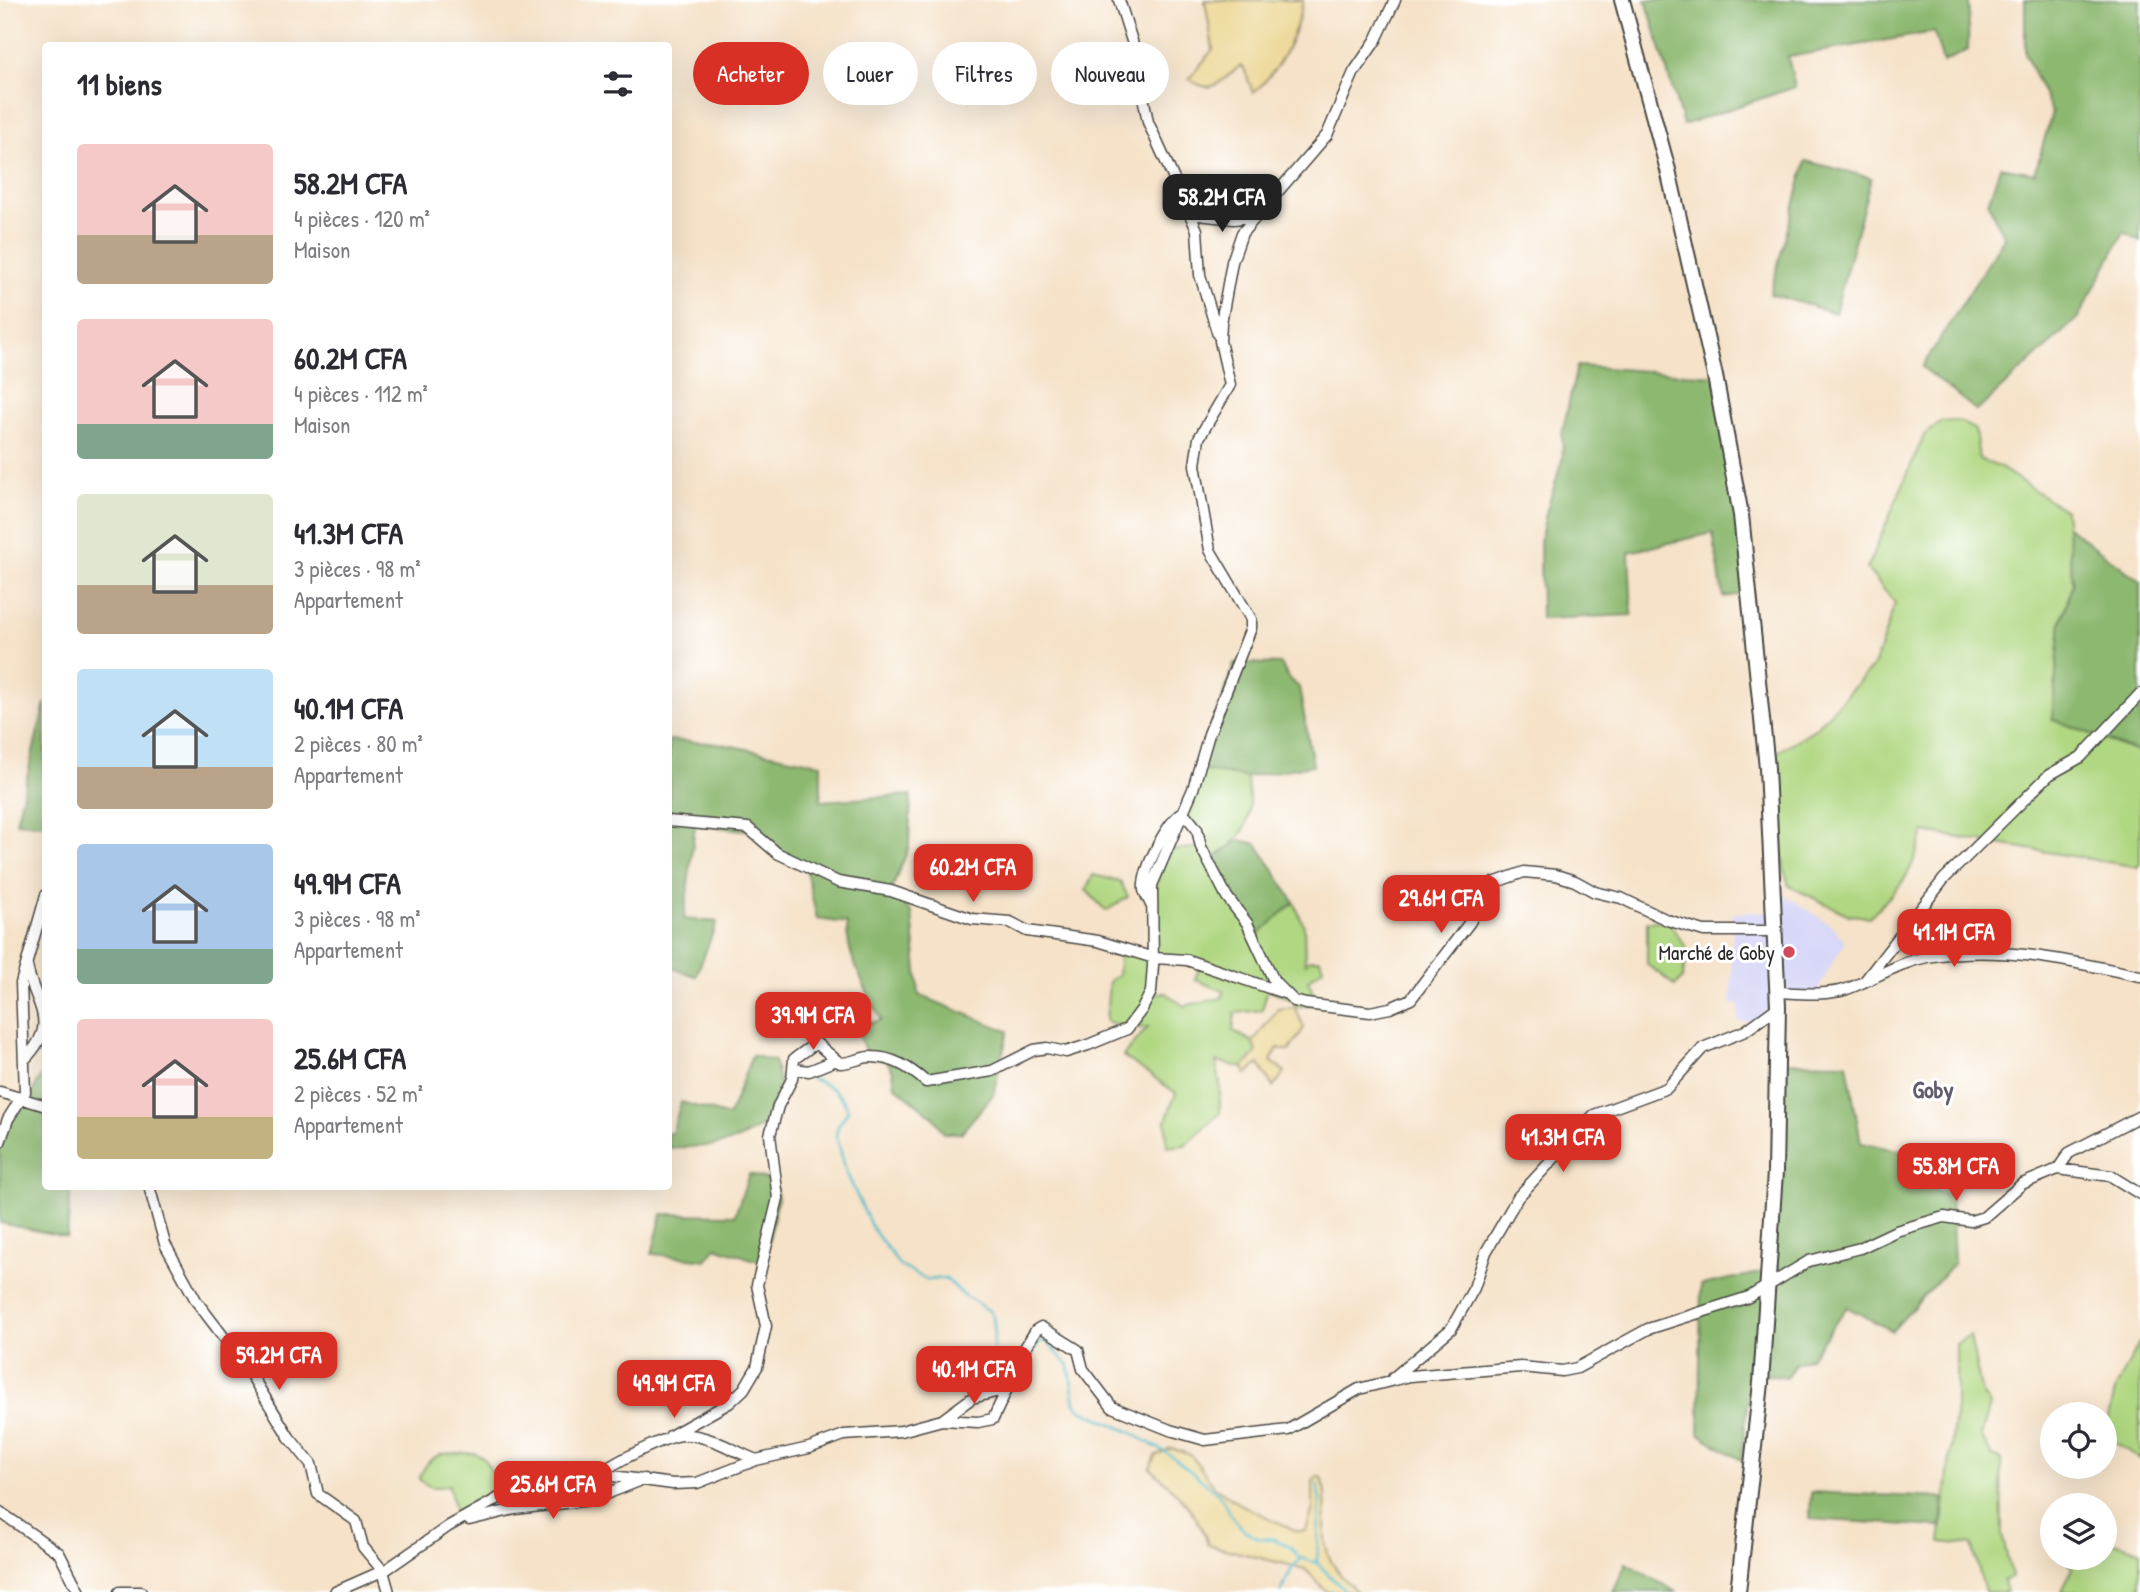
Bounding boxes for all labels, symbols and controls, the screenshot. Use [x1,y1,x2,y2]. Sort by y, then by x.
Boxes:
chip: Acheter [693,42,809,105]
chip: Louer [823,42,918,105]
chip: Filtres [932,42,1037,105]
chip: Nouveau [1051,42,1169,105]
text: 11 biens [77,64,162,104]
icon: filters [599,65,637,103]
text: 58.2M CFA [294,163,407,203]
icon: home [133,172,217,256]
pin: 58.2M CFA [1142,174,1302,234]
text: 58.2M CFA [1179,181,1265,212]
text: 4 pièces · 120 m² [294,203,430,234]
text: Maison [294,234,350,265]
text: 60.2M CFA [294,338,407,378]
icon: home [133,347,217,431]
text: 4 pièces · 112 m² [294,378,428,409]
text: Maison [294,409,350,440]
text: 41.3M CFA [294,513,403,553]
icon: home [133,522,217,606]
text: 3 pièces · 98 m² [294,553,420,584]
text: Appartement [294,584,403,615]
text: 40.1M CFA [294,688,403,728]
icon: home [133,697,217,781]
text: 2 pièces · 80 m² [294,728,423,759]
text: Appartement [294,759,403,790]
pin: 60.2M CFA [893,844,1053,904]
text: 60.2M CFA [930,851,1016,882]
text: 49.9M CFA [294,863,401,903]
icon: home [133,872,217,956]
pin: 29.6M CFA [1361,876,1521,935]
text: 29.6M CFA [1399,882,1483,913]
text: 3 pièces · 98 m² [294,903,420,934]
pin: 41.1M CFA [1874,909,2034,969]
text: 41.1M CFA [1913,916,1995,947]
text: Appartement [294,934,403,965]
place label: Marché de Goby [1659,938,1775,967]
marker: Marché de Goby [1781,944,1797,960]
pin: 39.9M CFA [733,992,893,1052]
text: 39.9M CFA [771,999,855,1030]
text: 25.6M CFA [294,1038,406,1078]
icon: home [133,1047,217,1131]
district label: Goby [1912,1073,1954,1106]
text: 2 pièces · 52 m² [294,1078,423,1109]
text: Appartement [294,1109,403,1140]
pin: 41.3M CFA [1483,1114,1643,1174]
text: 41.3M CFA [1521,1121,1605,1152]
pin: 55.8M CFA [1876,1144,2036,1203]
text: 55.8M CFA [1913,1150,1999,1181]
pin: 59.2M CFA [199,1332,359,1392]
text: 59.2M CFA [236,1339,322,1370]
pin: 40.1M CFA [894,1346,1054,1406]
text: 40.1M CFA [932,1353,1016,1384]
pin: 49.9M CFA [594,1360,754,1420]
text: 49.9M CFA [633,1367,715,1398]
map controls [2040,1402,2117,1570]
button: locate [2040,1402,2117,1479]
pin: 25.6M CFA [473,1462,633,1521]
text: 25.6M CFA [510,1468,596,1499]
button: layers [2040,1493,2117,1570]

